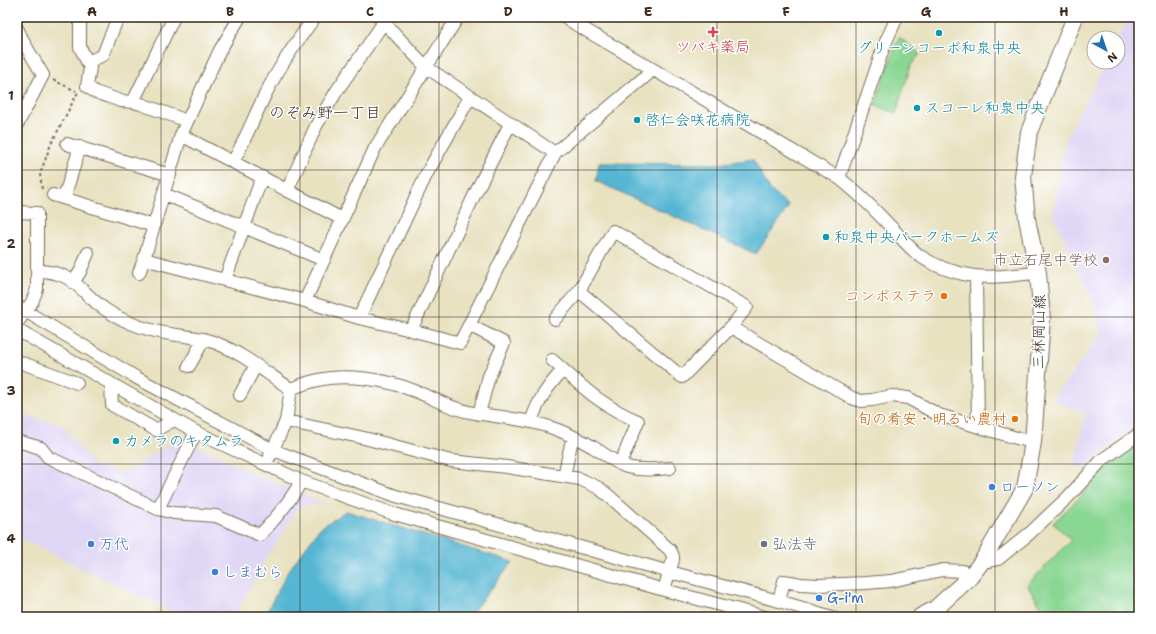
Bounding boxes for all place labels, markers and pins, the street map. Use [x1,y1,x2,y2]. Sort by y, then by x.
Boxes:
marker: ツバキ薬局 [708,27,718,37]
marker: グリーンコーポ和泉中央 [934,28,944,38]
place label: ツバキ薬局 [676,37,750,57]
place label: グリーンコーポ和泉中央 [857,38,1021,58]
place label: スコーレ和泉中央 [925,98,1044,118]
marker: スコーレ和泉中央 [912,103,922,113]
place label: 啓仁会咲花病院 [645,110,750,130]
marker: 啓仁会咲花病院 [632,115,642,125]
place label: 和泉中央パークホームズ [834,227,998,247]
marker: 和泉中央パークホームズ [821,232,831,242]
place label: 市立石尾中学校 [993,250,1098,270]
marker: 市立石尾中学校 [1101,255,1111,265]
place label: コンポステラ [845,286,936,306]
marker: コンポステラ [939,291,949,301]
place label: 旬の肴安・明るい農村 [857,409,1007,429]
marker: 旬の肴安・明るい農村 [1010,414,1020,424]
place label: カメラのキタムラ [124,431,244,451]
marker: カメラのキタムラ [111,436,121,446]
place label: ローソン [1000,477,1060,497]
marker: ローソン [987,482,997,492]
place label: 万代 [99,534,129,554]
place label: 弘法寺 [772,534,817,554]
marker: 万代 [86,539,96,549]
marker: 弘法寺 [759,539,769,549]
place label: しまむら [223,562,283,582]
marker: しまむら [210,567,220,577]
place label: G-i'm [827,588,864,608]
marker: G-i'm [814,593,824,603]

